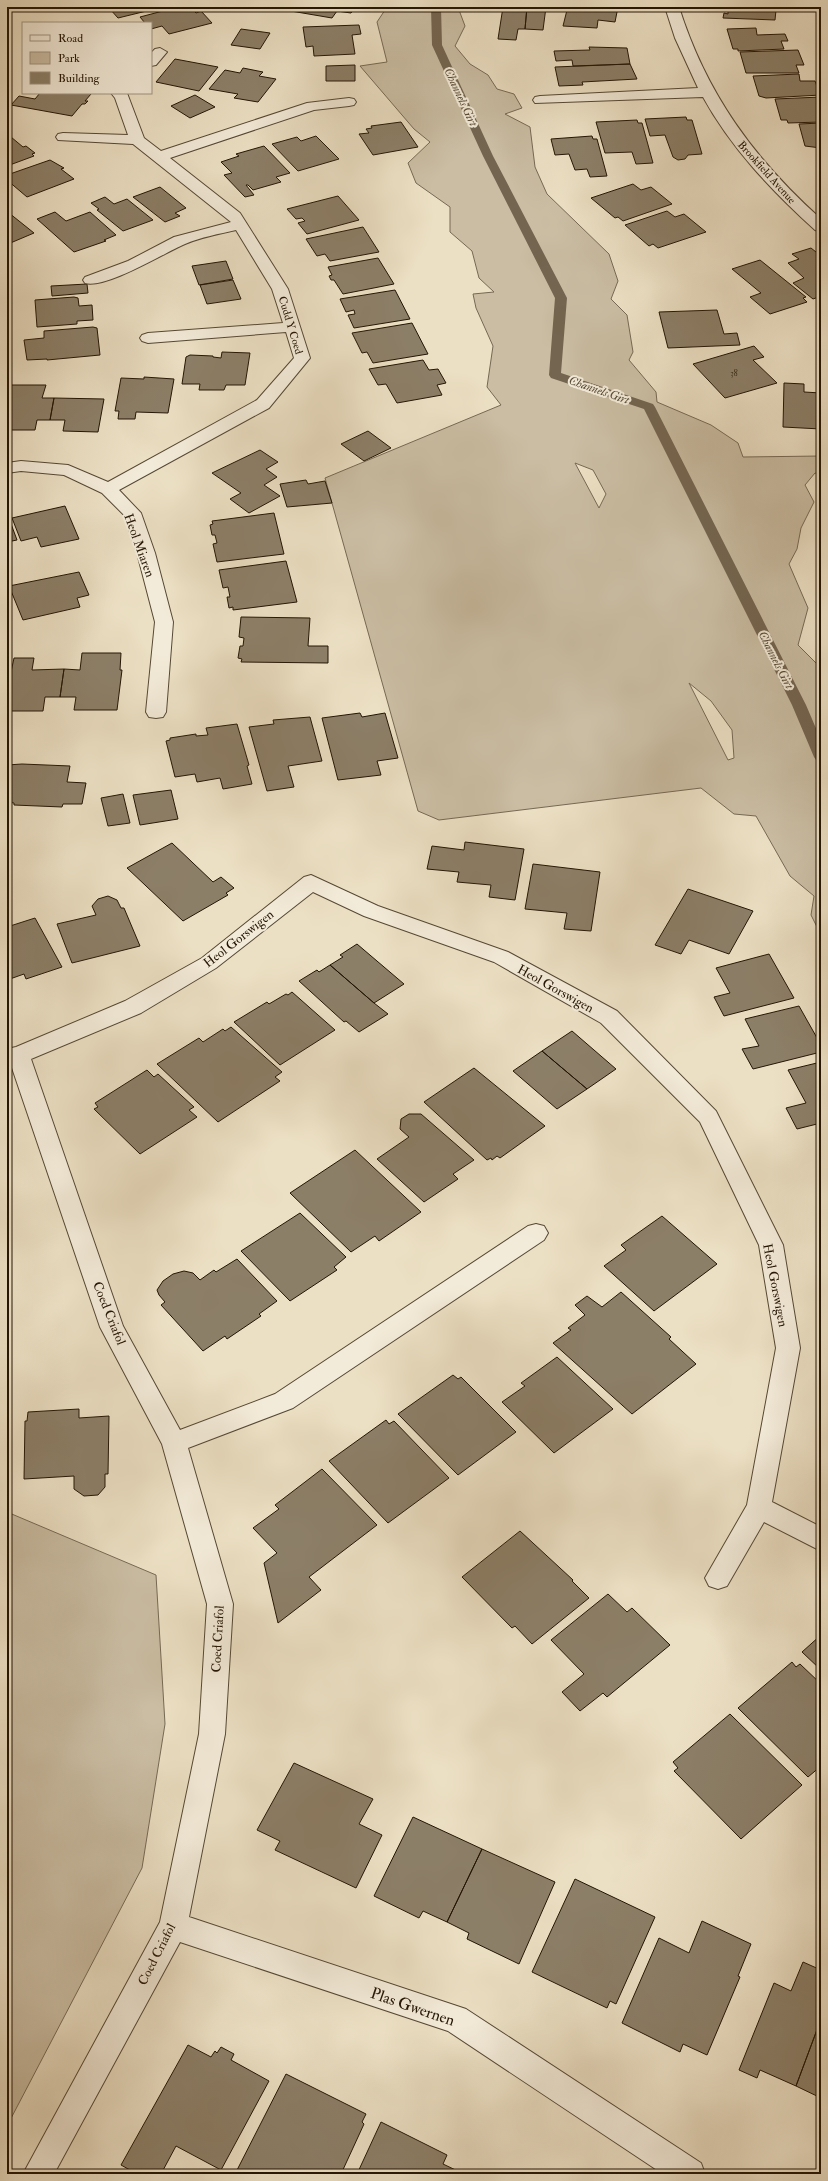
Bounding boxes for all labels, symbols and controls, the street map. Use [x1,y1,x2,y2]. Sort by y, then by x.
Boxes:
legend [22,22,152,94]
text: Road [58,31,83,46]
text: Park [58,51,80,66]
water label: Channels Girt [440,66,481,129]
text: Building [58,71,101,86]
street label: Brookfield Avenue [735,138,798,207]
street label: Cudd Y Coed [276,295,306,356]
house number: 38 [730,368,738,379]
water label: Channels Girt [567,373,632,408]
street label: Heol Miaren [120,511,158,580]
water label: Channels Girt [755,629,797,692]
street label: Heol Gorswigen [200,906,277,971]
street label: Heol Gorswigen [515,961,597,1017]
street label: Heol Gorswigen [759,1242,791,1329]
street label: Coed Criafol [89,1279,129,1348]
street label: Coed Criafol [208,1604,228,1673]
street label: Coed Criafol [135,1920,180,1988]
street label: Plas Gwernen [368,1983,458,2031]

